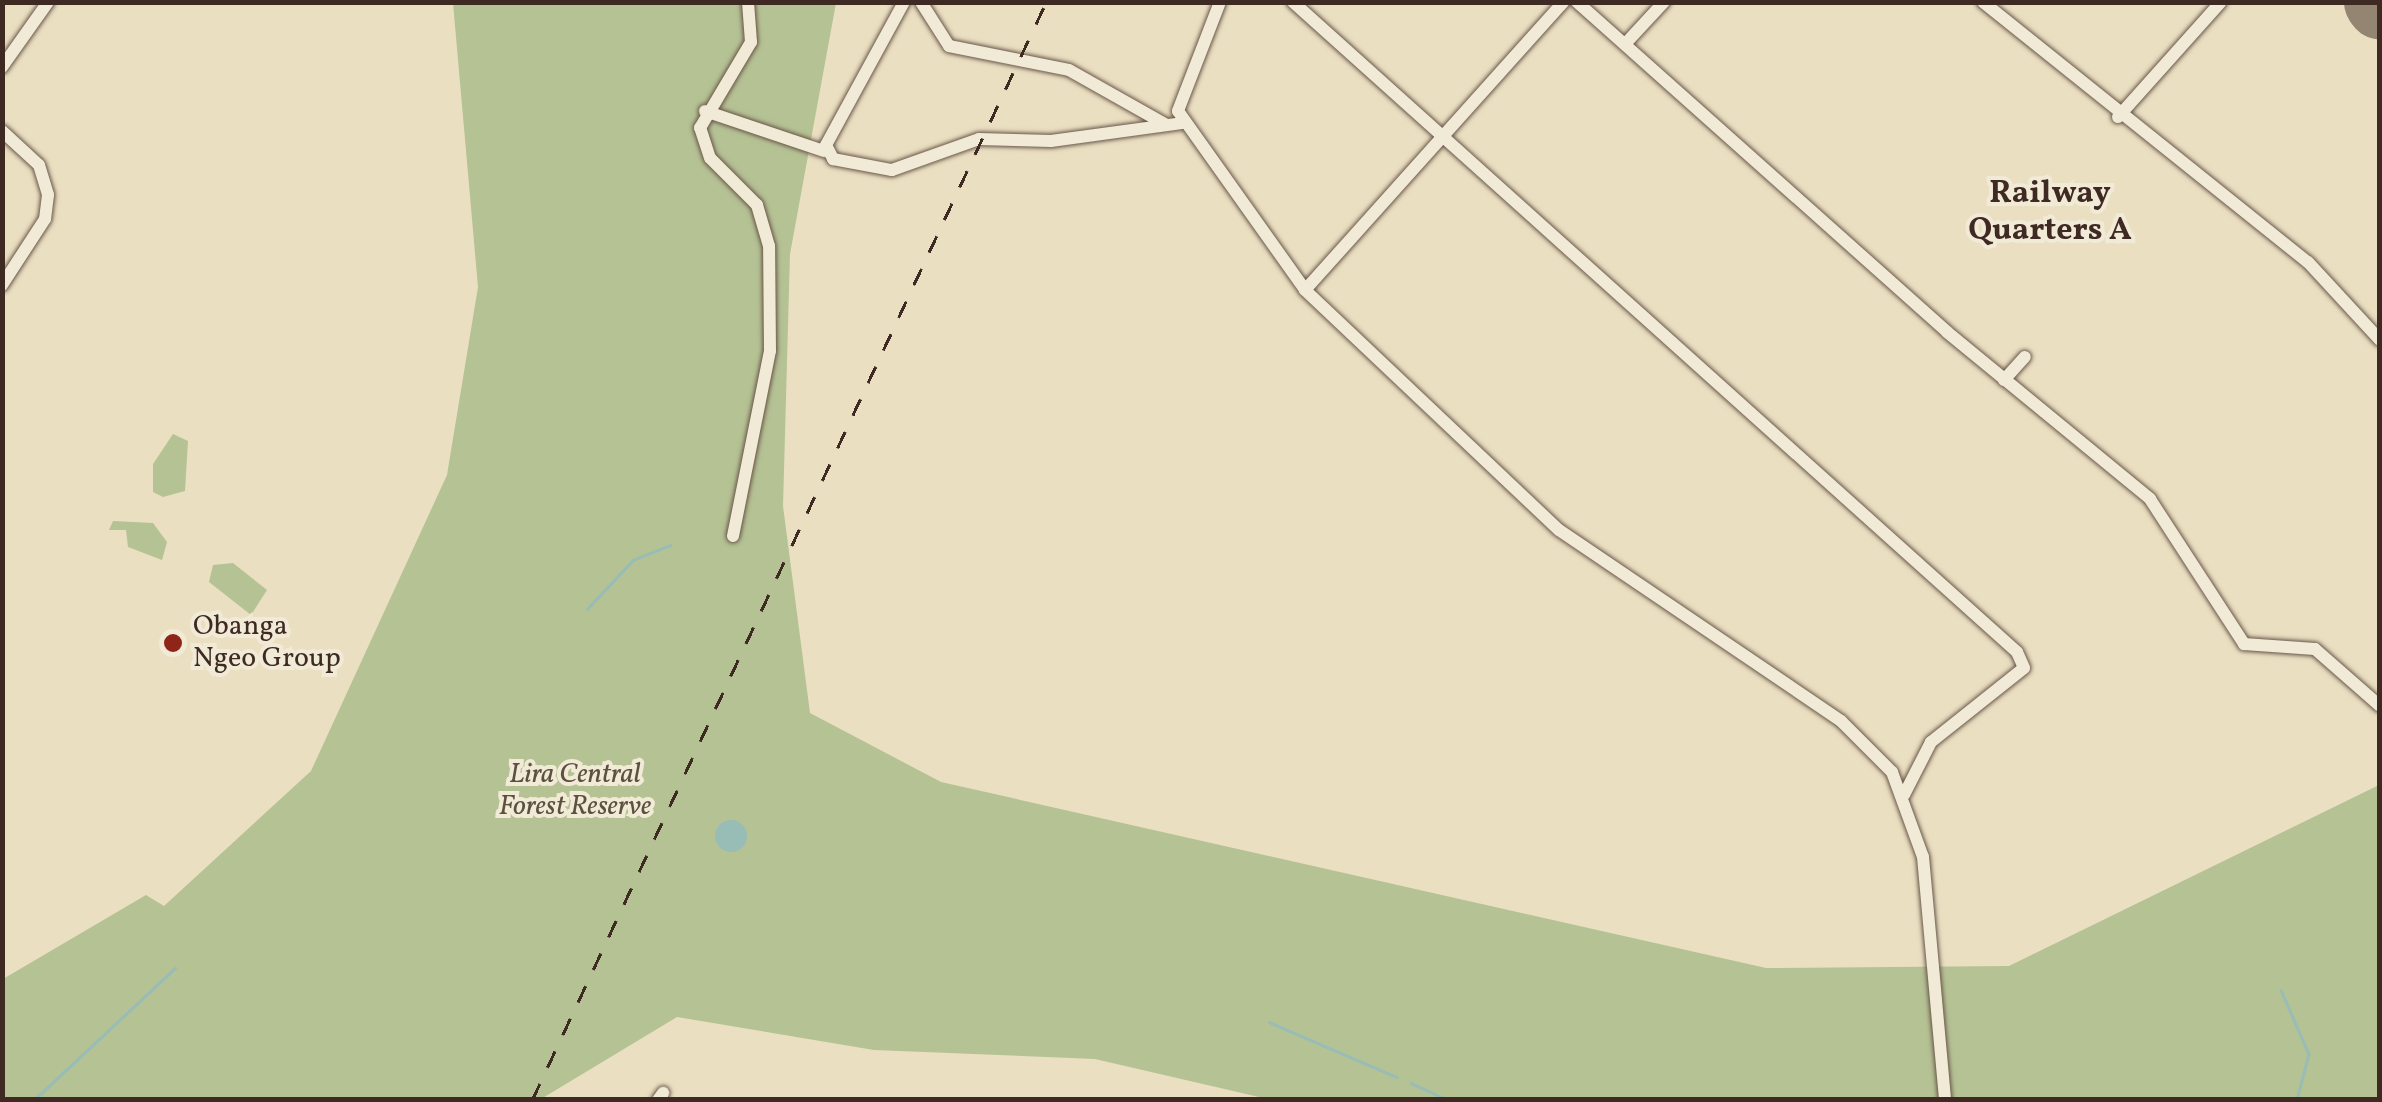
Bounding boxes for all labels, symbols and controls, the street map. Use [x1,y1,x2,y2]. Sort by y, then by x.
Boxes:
district label: Railway Quarters A [1968,176,2132,251]
place label: Obanga Ngeo Group [193,610,341,676]
marker: Obanga Ngeo Group [162,632,184,654]
park label: Lira Central Forest Reserve [499,758,651,824]

